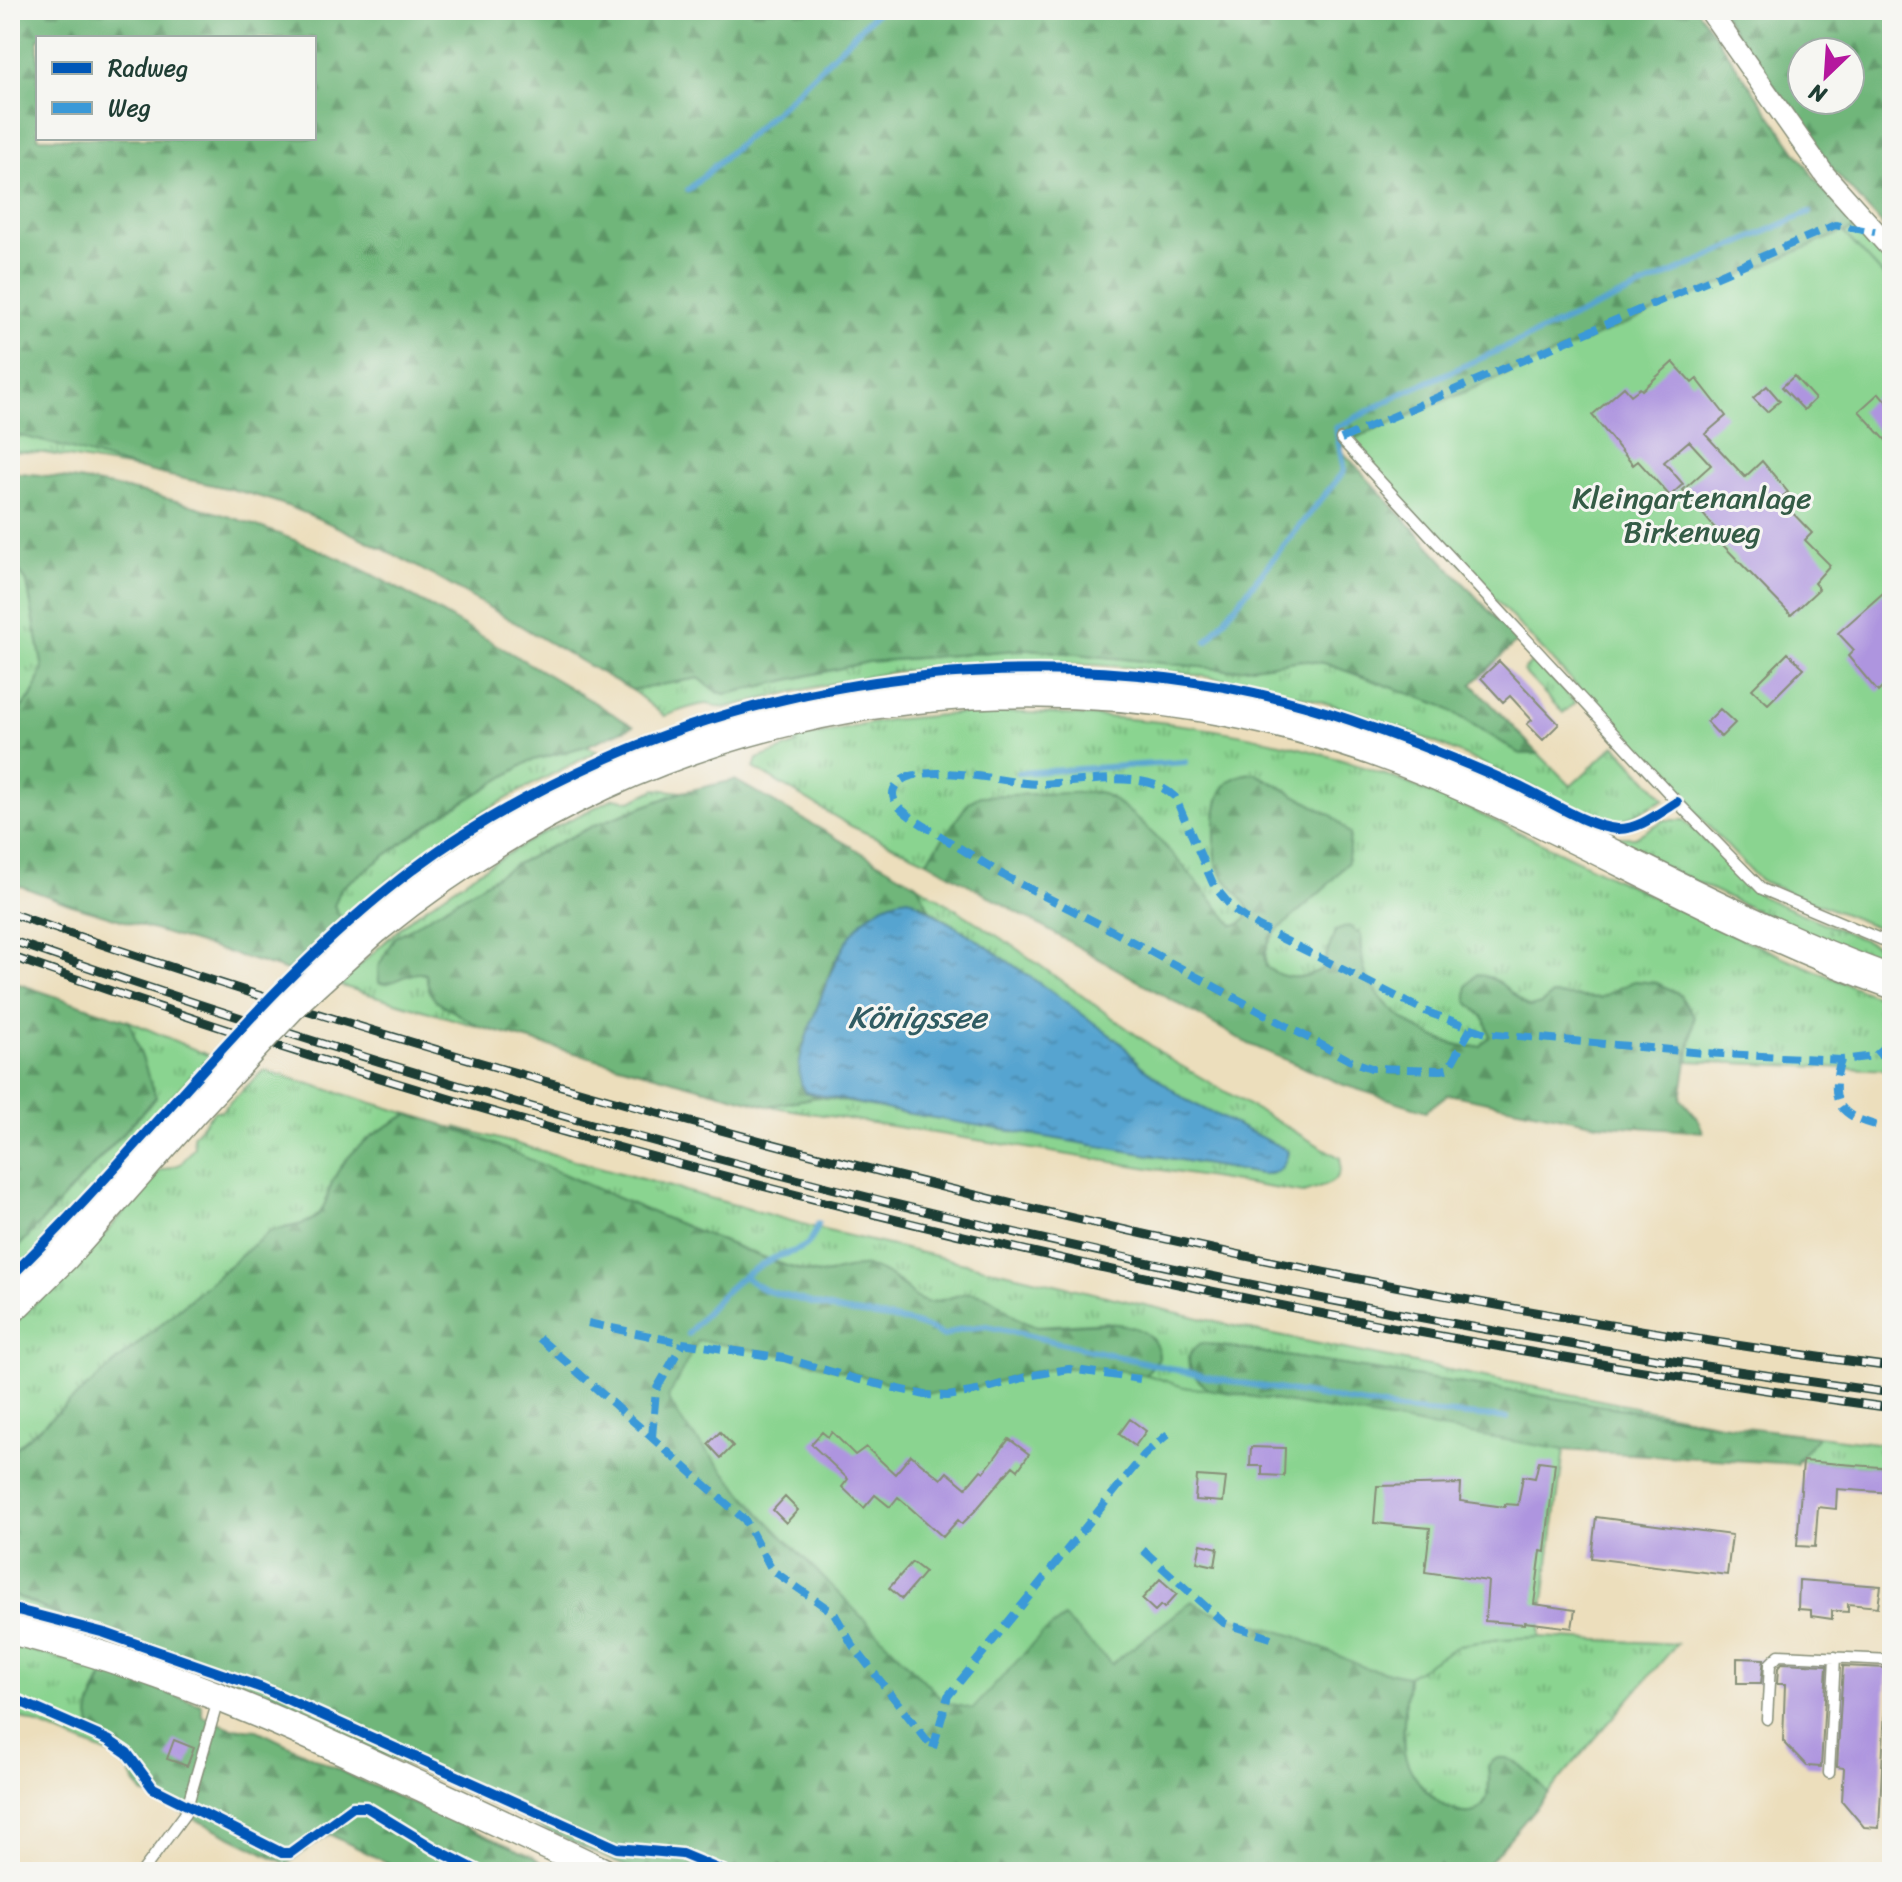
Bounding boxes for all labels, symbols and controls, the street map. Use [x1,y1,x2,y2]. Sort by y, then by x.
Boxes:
legend [36,36,316,140]
north arrow [1786,36,1866,116]
text: Radweg [108,47,188,89]
text: N [1802,72,1834,115]
text: Weg [108,87,151,129]
park label: Kleingartenanlage Birkenweg [1572,471,1812,559]
water label: Königssee [848,989,989,1046]

